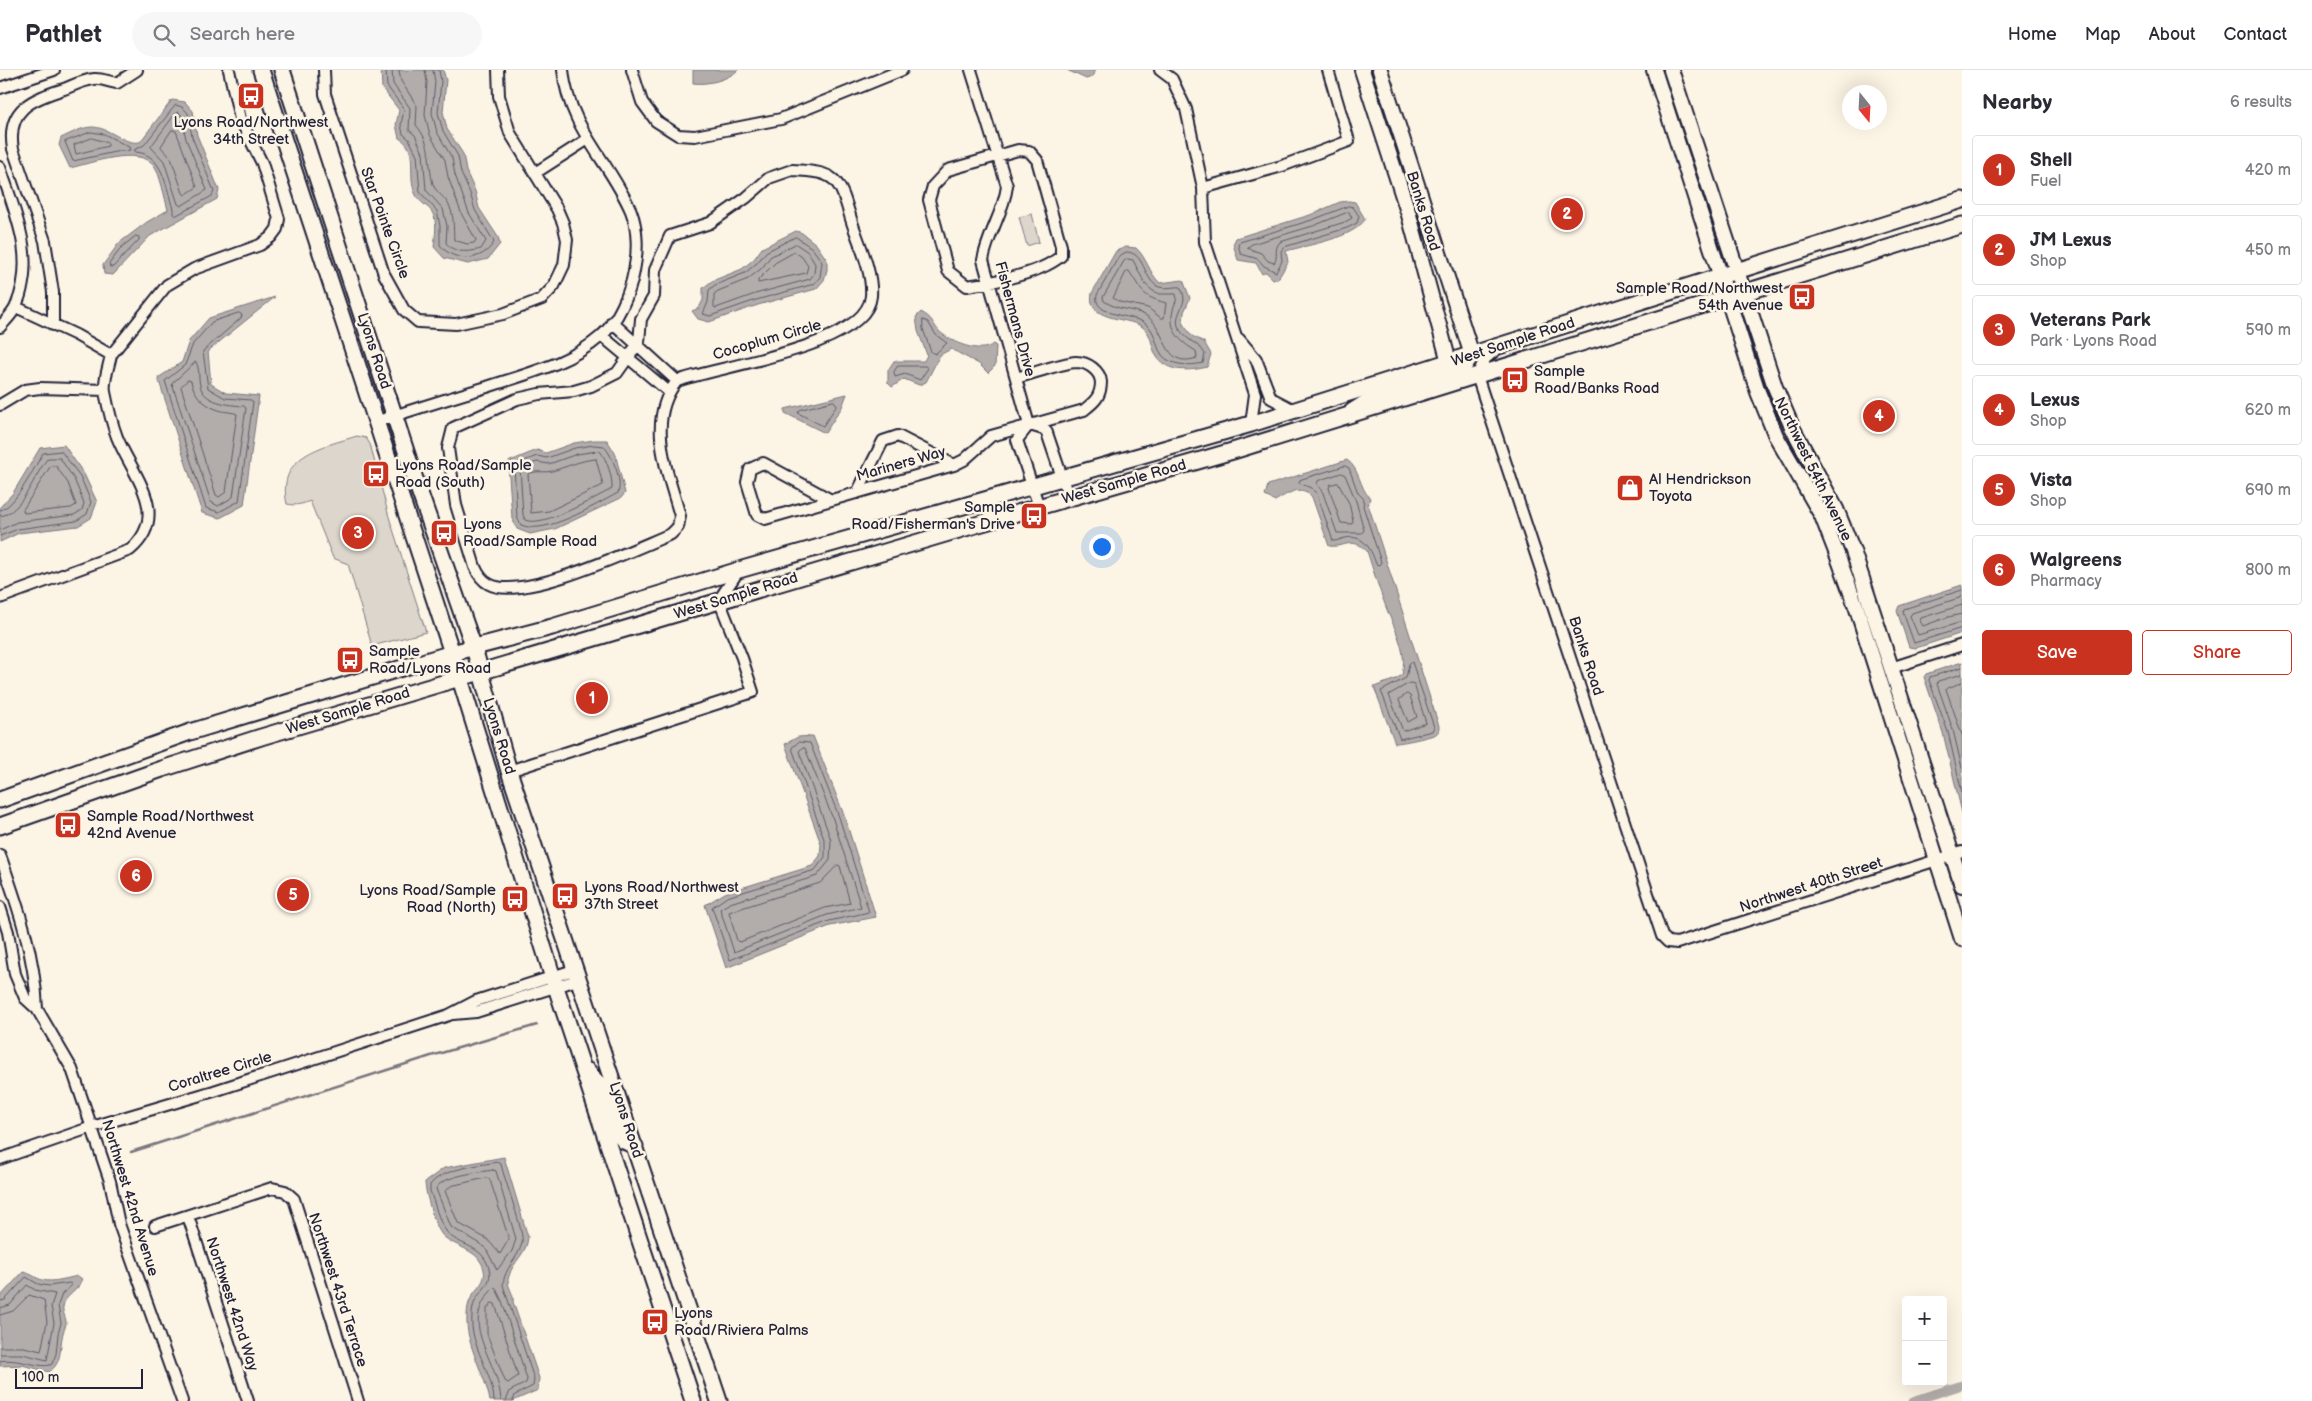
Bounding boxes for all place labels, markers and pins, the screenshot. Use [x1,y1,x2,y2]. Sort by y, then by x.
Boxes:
bus stop icon: Lyons Road/Northwest 34th Street [236,81,266,111]
place label: Lyons Road/Northwest 34th Street [174,113,329,149]
pin: 2 [1551,195,1583,233]
place label: Sample Road/Northwest 54th Avenue [1616,279,1783,315]
bus stop icon: Sample Road/Northwest 54th Avenue [1787,282,1817,312]
place label: Sample Road/Banks Road [1534,362,1659,398]
bus stop icon: Sample Road/Banks Road [1500,365,1530,395]
pin: 4 [1863,397,1895,435]
place label: Lyons Road/Sample Road (South) [395,456,532,492]
bus stop icon: Lyons Road/Sample Road (South) [361,459,391,489]
place label: Al Hendrickson Toyota [1649,470,1751,506]
shop icon: Al Hendrickson Toyota [1615,473,1645,503]
place label: Sample Road/Fisherman's Drive [851,498,1015,534]
bus stop icon: Sample Road/Fisherman's Drive [1019,501,1049,531]
pin: 3 [342,514,374,552]
place label: Lyons Road/Sample Road [463,515,597,551]
bus stop icon: Lyons Road/Sample Road [429,518,459,548]
place label: Sample Road/Lyons Road [369,642,491,678]
bus stop icon: Sample Road/Lyons Road [335,645,365,675]
pin: 1 [576,679,608,717]
place label: Sample Road/Northwest 42nd Avenue [87,807,254,843]
bus stop icon: Sample Road/Northwest 42nd Avenue [53,810,83,840]
pin: 6 [120,857,152,895]
pin: 5 [277,876,309,914]
place label: Lyons Road/Northwest 37th Street [584,878,739,914]
place label: Lyons Road/Sample Road (North) [359,881,496,917]
bus stop icon: Lyons Road/Northwest 37th Street [550,881,580,911]
bus stop icon: Lyons Road/Sample Road (North) [500,884,530,914]
place label: Lyons Road/Riviera Palms [674,1304,809,1340]
bus stop icon: Lyons Road/Riviera Palms [640,1307,670,1337]

